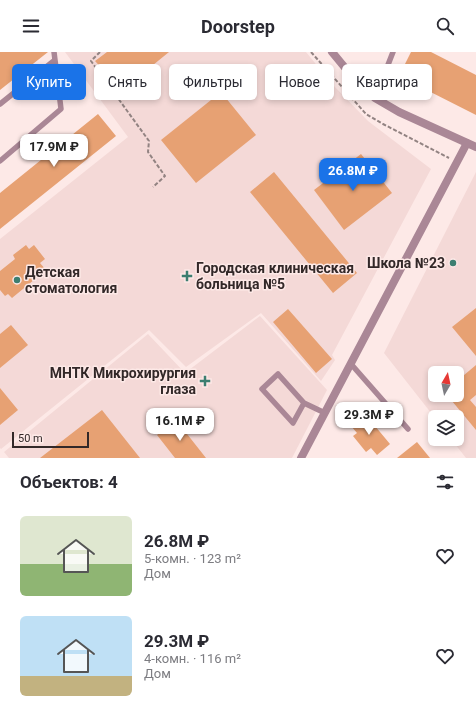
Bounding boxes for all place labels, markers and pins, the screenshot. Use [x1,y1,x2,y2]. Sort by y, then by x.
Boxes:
pin: 17.9M ₽ [17,134,91,168]
pin: 26.8M ₽ [316,158,390,192]
place label: Школа №23 [367,255,445,271]
marker: Школа №23 [448,258,458,268]
place label: Городская клиническая больница №5 [196,260,354,292]
place label: Детская стоматология [25,264,117,296]
marker: Городская клиническая больница №5 [181,270,193,282]
marker: Детская стоматология [12,275,22,285]
place label: МНТК Микрохирургия глаза [50,365,196,397]
marker: МНТК Микрохирургия глаза [199,375,211,387]
pin: 29.3M ₽ [332,402,406,436]
pin: 16.1M ₽ [143,408,217,442]

